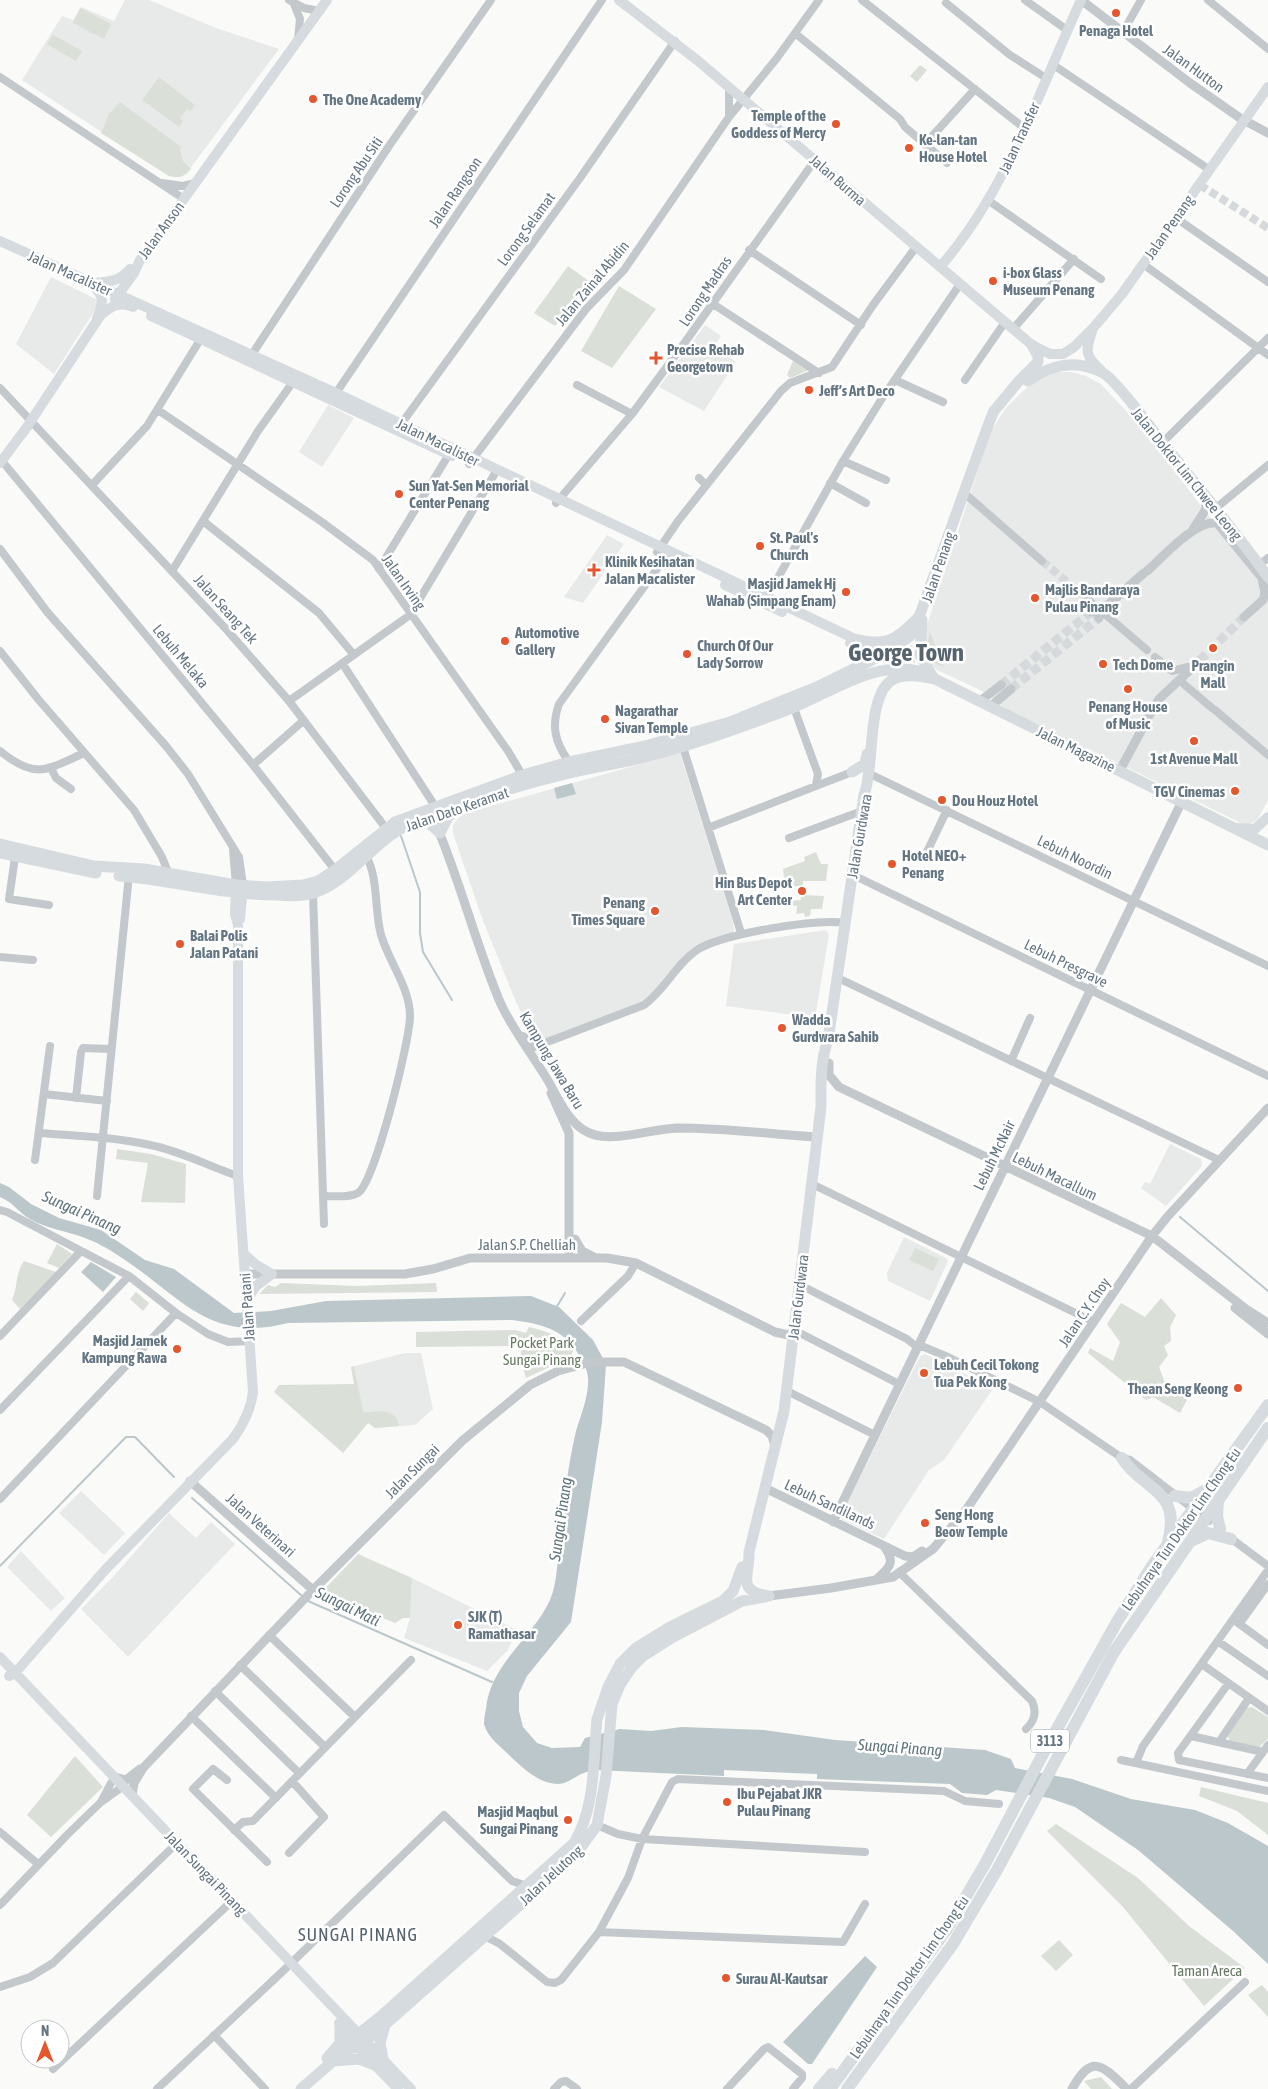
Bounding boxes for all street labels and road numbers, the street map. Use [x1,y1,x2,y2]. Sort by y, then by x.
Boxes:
street label: Jalan Hutton [1160,40,1228,96]
street label: Jalan Transfer [995,99,1043,176]
street label: Lorong Abu Siti [326,134,386,210]
street label: Jalan Burma [807,151,869,209]
street label: Jalan Rangoon [425,154,485,230]
street label: Lorong Selamat [494,189,558,269]
street label: Jalan Penang [1141,191,1198,262]
street label: Jalan Anson [135,198,187,262]
street label: Jalan Zainal Abidin [552,237,632,329]
street label: Jalan Macalister [26,247,115,299]
street label: Lorong Madras [675,253,735,329]
street label: Jalan Doktor Lim Chwee Leong [1128,404,1246,544]
street label: Jalan Macalister [394,415,483,470]
street label: Jalan Penang [918,529,958,605]
street label: Jalan Irving [379,551,430,613]
street label: Jalan Seang Tek [191,571,262,647]
street label: Lebuh Melaka [150,621,212,691]
street label: Jalan Magazine [1034,723,1118,775]
street label: Jalan Dato Keramat [403,783,511,835]
street label: Jalan Gurdwara [843,792,875,880]
street label: Lebuh Noordin [1035,831,1115,883]
street label: Lebuh Presgrave [1022,936,1111,991]
street label: Kampung Jawa Baru [516,1008,588,1112]
street label: Lebuh McNair [970,1117,1018,1193]
street label: Lebuh Macallum [1010,1148,1100,1204]
street label: Jalan S.P. Chelliah [478,1236,576,1253]
street label: Jalan Gurdwara [784,1253,812,1341]
street label: Jalan Patani [236,1272,258,1342]
street label: Jalan C.Y. Choy [1055,1274,1113,1350]
street label: Jalan Sungai [381,1440,443,1502]
street label: Lebuhraya Tun Doktor Lim Chong Eu [1118,1444,1244,1614]
street label: Lebuh Sandilands [782,1476,878,1532]
street label: Jalan Veterinari [223,1490,299,1560]
road number: 3113 [1031,1730,1069,1752]
street label: Jalan Sungai Pinang [162,1828,251,1919]
street label: Jalan Jelutong [516,1841,586,1908]
street label: Lebuhraya Tun Doktor Lim Chong Eu [846,1892,972,2062]

